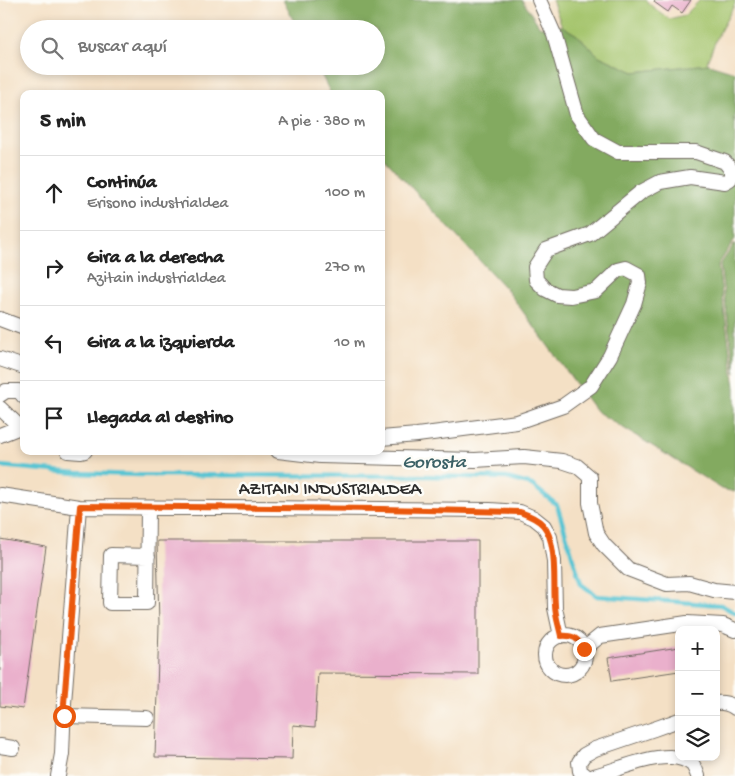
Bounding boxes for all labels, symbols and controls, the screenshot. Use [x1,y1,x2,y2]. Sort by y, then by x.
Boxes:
search box [20,20,385,75]
icon: search [38,34,66,62]
text: Buscar aquí [78,36,167,59]
text: 5 min [40,110,85,135]
text: A pie · 380 m [278,113,365,132]
text: Continúa [87,172,157,195]
icon: ahead [40,179,68,207]
text: 100 m [325,184,365,203]
text: Erisono industrialdea [87,195,228,214]
text: Gira a la derecha [87,247,224,270]
icon: right [40,254,68,282]
text: 270 m [325,259,365,278]
text: Azitain industrialdea [87,270,226,289]
icon: left [40,329,68,357]
text: Gira a la izquierda [87,332,234,355]
text: 10 m [334,334,365,353]
icon: arrive [40,404,68,432]
text: Llegada al destino [87,407,233,430]
water label: Gorosta [402,452,467,475]
street label: AZITAIN INDUSTRIALDEA [239,480,423,501]
map controls [675,626,720,761]
button: + [675,626,720,671]
route end [573,638,596,661]
button: − [675,671,720,716]
route start [53,705,76,728]
button: layers [675,716,720,761]

